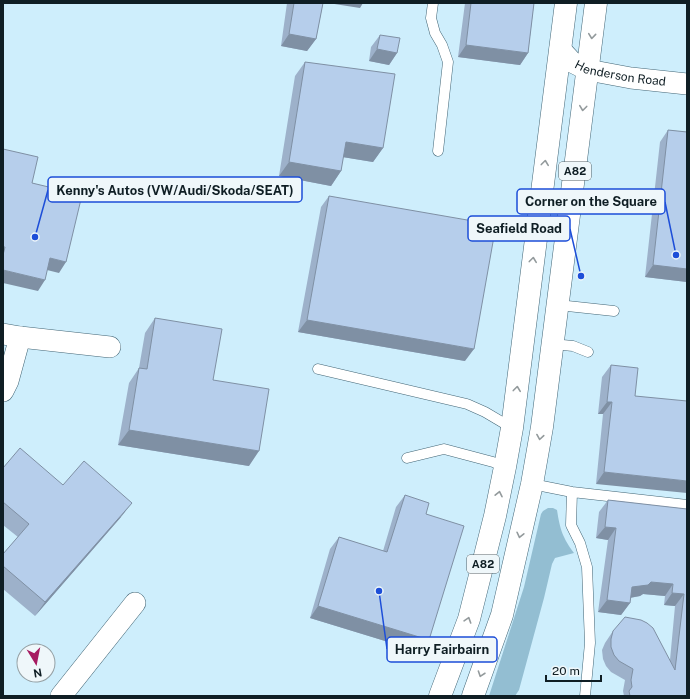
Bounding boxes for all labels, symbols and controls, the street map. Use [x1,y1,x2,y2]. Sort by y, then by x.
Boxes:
one-way arrow [588,33,597,39]
street label: Henderson Road [572,58,667,89]
one-way arrow [579,105,588,111]
one-way arrow [541,160,550,167]
road number: A82 [559,162,591,180]
callout: Kenny's Autos (VW/Audi/Skoda/SEAT) [48,177,302,202]
text: Kenny's Autos (VW/Audi/Skoda/SEAT) [56,183,294,198]
callout: Corner on the Square [517,189,665,214]
text: Corner on the Square [525,194,657,209]
callout: Seafield Road [468,216,570,241]
text: Seafield Road [476,221,562,236]
one-way arrow [528,257,537,263]
one-way arrow [512,386,521,392]
one-way arrow [536,434,545,440]
one-way arrow [495,491,503,497]
one-way arrow [517,532,525,538]
road number: A82 [467,555,499,573]
one-way arrow [463,616,472,623]
callout: Harry Fairbairn [387,637,497,662]
text: Harry Fairbairn [395,642,489,657]
north arrow [16,643,56,683]
scale bar [546,657,601,683]
text: 20 m [552,664,580,678]
text: N [32,666,43,680]
one-way arrow [477,670,486,677]

